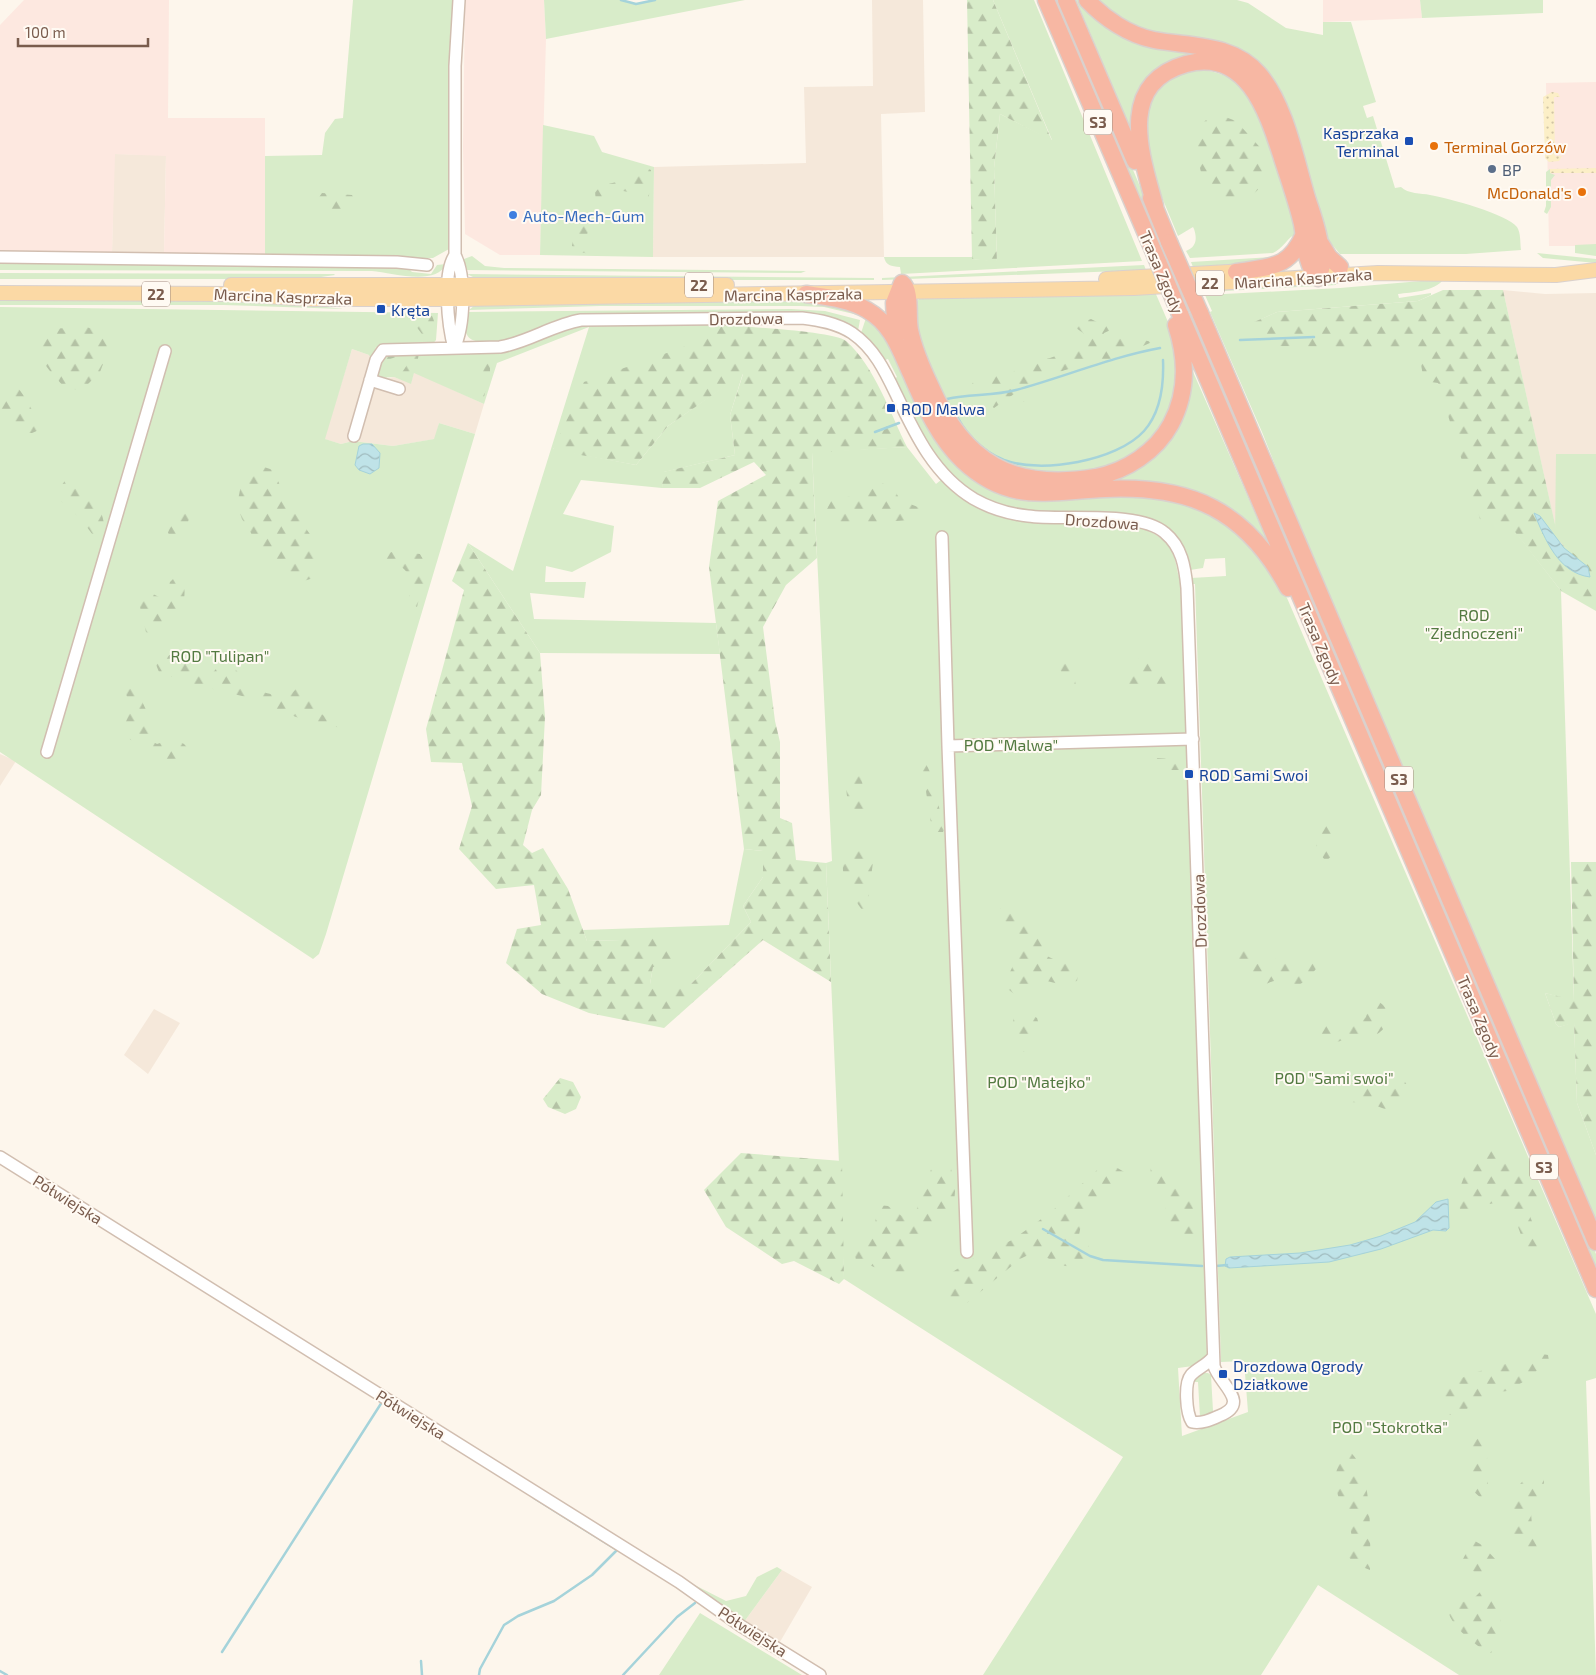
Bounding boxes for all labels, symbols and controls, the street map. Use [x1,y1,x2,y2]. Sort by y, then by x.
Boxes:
scale bar [18,15,148,47]
text: 100 m [25,23,66,41]
road number: S3 [1084,110,1112,134]
place label: Kasprzaka Terminal [1323,123,1399,160]
marker: Kasprzaka Terminal [1403,135,1415,147]
place label: Terminal Gorzów [1444,137,1566,156]
marker: Terminal Gorzów [1428,140,1440,152]
place label: BP [1502,160,1521,179]
marker: BP [1486,163,1498,175]
place label: McDonald's [1487,183,1572,202]
marker: McDonald's [1576,186,1588,198]
place label: Auto-Mech-Gum [523,206,645,225]
marker: Auto-Mech-Gum [507,209,519,221]
street label: Trasa Zgody [1136,228,1188,317]
street label: Marcina Kasprzaka [1233,264,1373,292]
road number: 22 [1196,270,1224,296]
road number: 22 [685,272,713,298]
road number: 22 [142,282,170,306]
street label: Marcina Kasprzaka [724,283,862,305]
street label: Marcina Kasprzaka [214,284,352,308]
place label: Kręta [391,300,430,319]
marker: Kręta [375,303,387,315]
street label: Drozdowa [709,308,783,328]
place label: ROD Malwa [901,399,985,418]
marker: ROD Malwa [885,402,897,414]
street label: Drozdowa [1064,509,1140,533]
street label: Trasa Zgody [1295,600,1347,689]
park label: ROD "Zjednoczeni" [1425,605,1523,643]
park label: ROD "Tulipan" [171,646,269,665]
park label: POD "Malwa" [964,735,1058,754]
place label: ROD Sami Swoi [1199,765,1308,784]
road number: S3 [1385,766,1413,792]
marker: ROD Sami Swoi [1183,768,1195,780]
street label: Drozdowa [1188,874,1210,948]
street label: Trasa Zgody [1454,973,1506,1062]
park label: POD "Sami swoi" [1274,1068,1394,1087]
park label: POD "Matejko" [987,1072,1091,1092]
road number: S3 [1530,1154,1558,1180]
street label: Półwiejska [29,1170,106,1229]
place label: Drozdowa Ogrody Działkowe [1233,1356,1364,1393]
marker: Drozdowa Ogrody Działkowe [1217,1368,1229,1380]
street label: Półwiejska [372,1385,449,1444]
park label: POD "Stokrotka" [1332,1417,1448,1436]
street label: Półwiejska [714,1602,791,1661]

